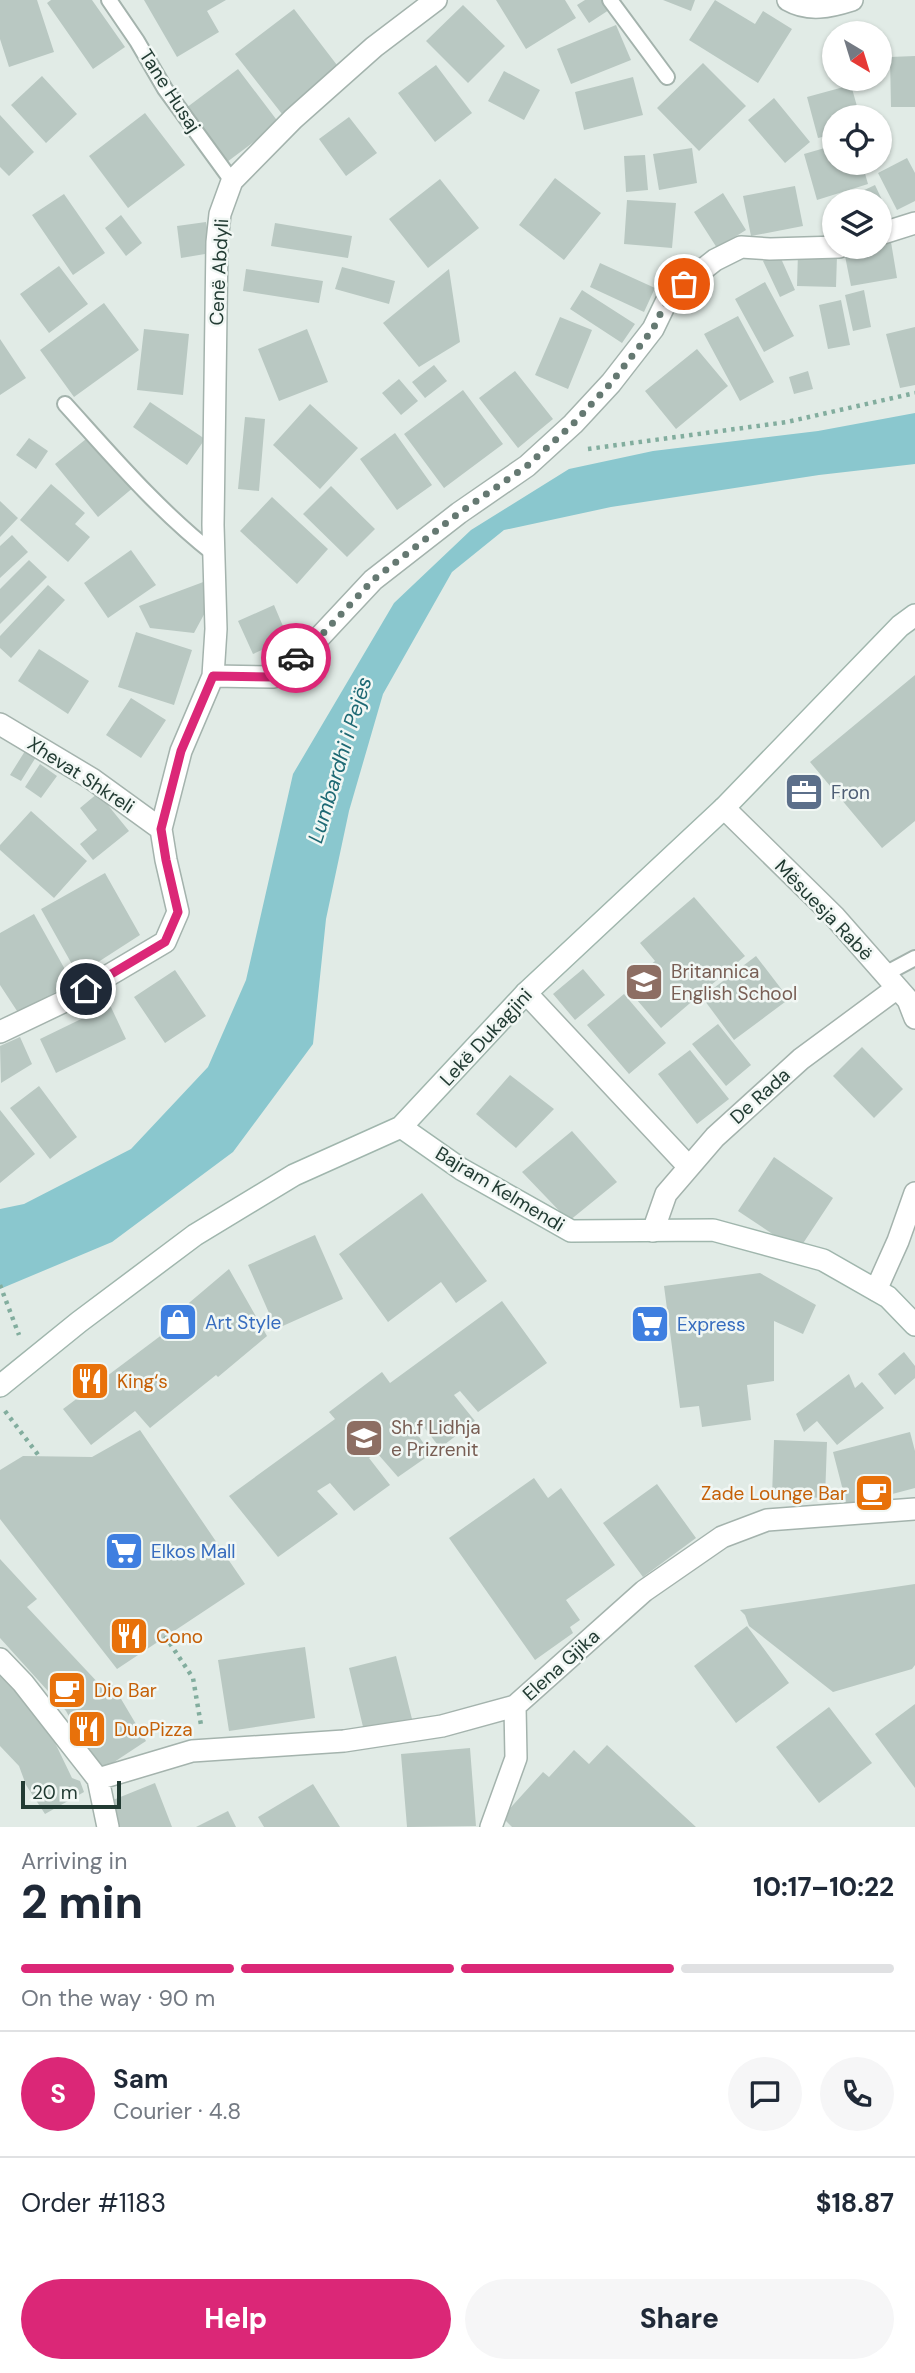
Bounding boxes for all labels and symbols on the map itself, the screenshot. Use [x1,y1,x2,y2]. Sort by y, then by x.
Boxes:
north arrow [822,21,892,91]
street label: Tane Husaj [134,44,206,138]
street label: Cenë Abdyli [204,218,234,326]
pin [654,254,714,314]
courier [261,623,331,693]
water label: Lumbardhi i Pejës [301,673,379,847]
street label: Xhevat Shkreli [23,731,139,819]
office icon: Fron [783,771,825,813]
place label: Fron [831,780,870,805]
street label: Mësuesja Rabë [769,854,879,966]
pin [56,959,116,1019]
place label: Britannica English School [671,959,797,1006]
school or university icon: Britannica English School [623,961,665,1003]
street label: Lekë Dukagjini [434,983,538,1091]
street label: De Rada [725,1062,795,1130]
street label: Bajram Kelmendi [431,1141,569,1237]
shop icon: Art Style [157,1301,199,1343]
supermarket icon: Express [629,1303,671,1345]
place label: Art Style [205,1310,281,1335]
place label: Express [677,1312,746,1337]
restaurant icon: King‘s [69,1360,111,1402]
place label: King‘s [117,1369,168,1394]
place label: Sh.f Lidhja e Prizrenit [391,1415,481,1462]
school or university icon: Sh.f Lidhja e Prizrenit [343,1417,385,1459]
cafe icon: Zade Lounge Bar [853,1472,895,1514]
place label: Zade Lounge Bar [701,1481,847,1506]
supermarket icon: Elkos Mall [103,1530,145,1572]
place label: Elkos Mall [151,1539,236,1564]
restaurant icon: Cono [108,1615,150,1657]
place label: Cono [156,1624,203,1649]
street label: Elena Gjika [517,1624,605,1706]
cafe icon: Dio Bar [46,1669,88,1711]
place label: Dio Bar [94,1678,157,1703]
restaurant icon: DuoPizza [66,1708,108,1750]
place label: DuoPizza [114,1717,193,1742]
scale bar [21,1778,121,1810]

